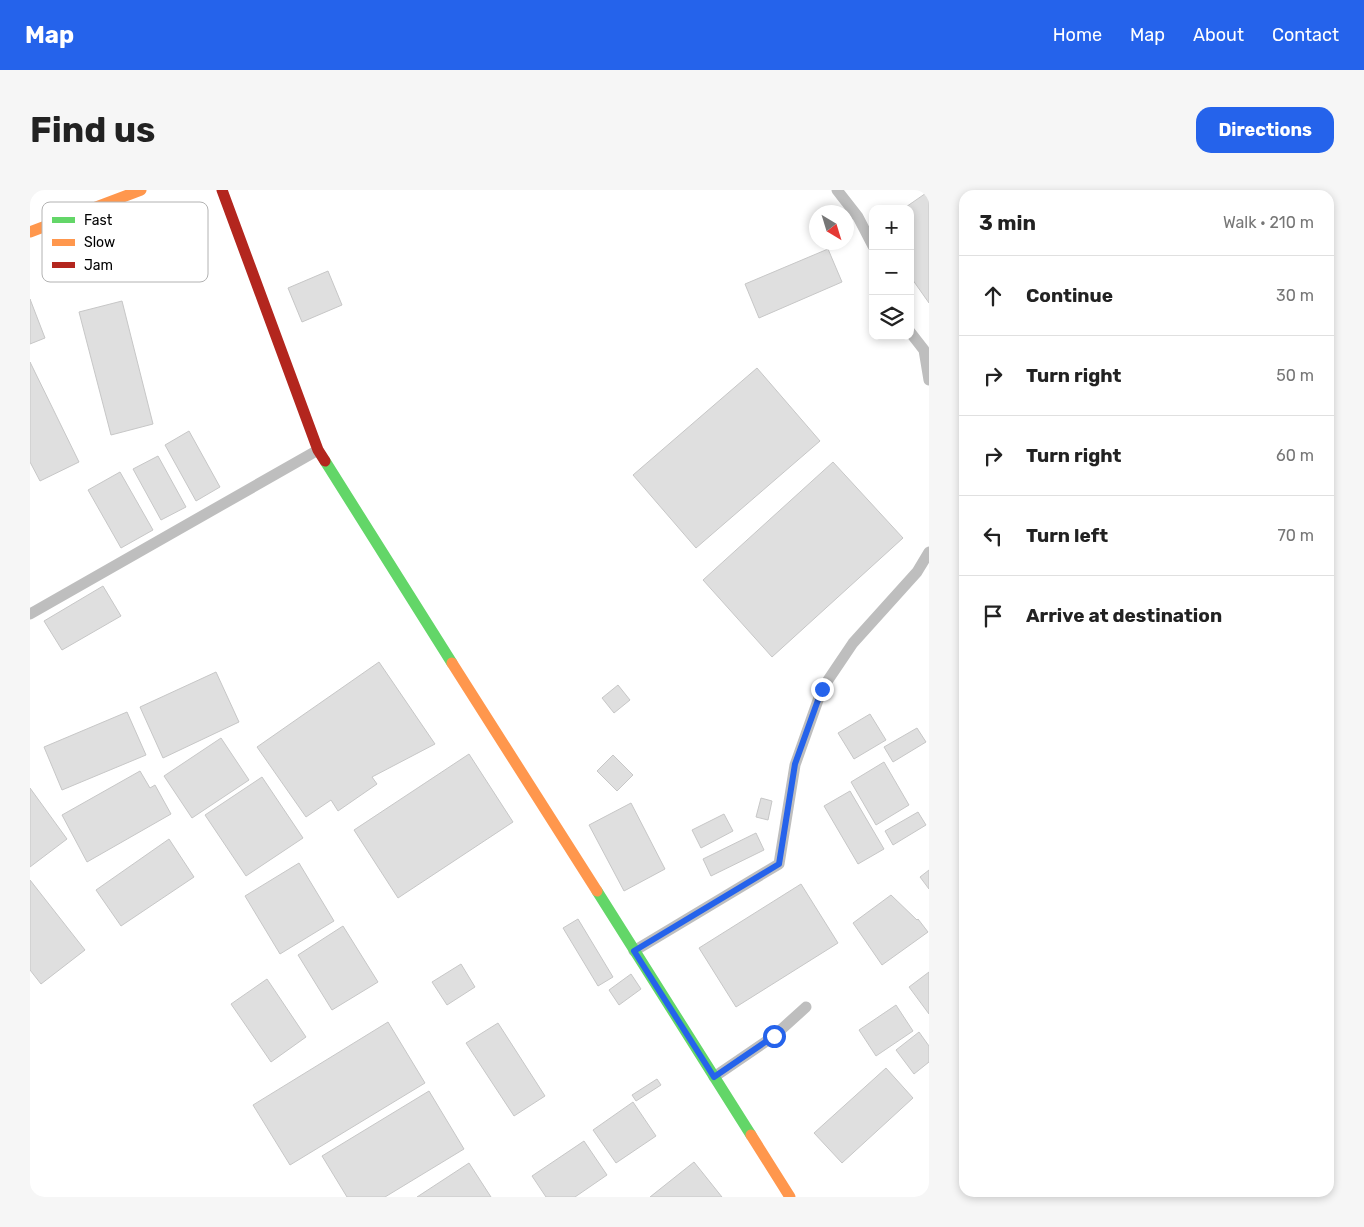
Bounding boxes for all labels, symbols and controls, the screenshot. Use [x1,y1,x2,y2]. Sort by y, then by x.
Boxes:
text: Map [25,21,74,49]
text: Home [1053,24,1102,46]
text: Map [1130,24,1165,46]
text: About [1193,24,1244,46]
text: Contact [1272,24,1339,46]
button: Directions [1196,107,1334,153]
text: Find us [30,109,155,151]
legend [42,202,208,282]
north arrow [809,205,854,250]
map controls [869,205,914,340]
button: + [869,205,914,250]
text: 3 min [979,210,1036,235]
text: Fast [84,212,113,229]
text: Walk · 210 m [1223,213,1314,232]
text: Slow [84,234,115,251]
button: − [869,250,914,295]
text: Jam [84,257,113,274]
icon: ahead [979,282,1007,310]
text: Continue [1026,284,1113,307]
text: 30 m [1276,286,1314,305]
button: layers [869,295,914,340]
icon: right [979,362,1007,390]
text: Turn right [1026,364,1121,387]
text: 50 m [1276,366,1314,385]
icon: right [979,442,1007,470]
text: Turn right [1026,444,1121,467]
text: 60 m [1276,446,1314,465]
icon: left [979,522,1007,550]
text: Turn left [1026,524,1108,547]
text: 70 m [1277,526,1314,545]
icon: arrive [979,602,1007,630]
text: Arrive at destination [1026,604,1222,627]
route end [811,678,834,701]
route start [763,1025,786,1048]

